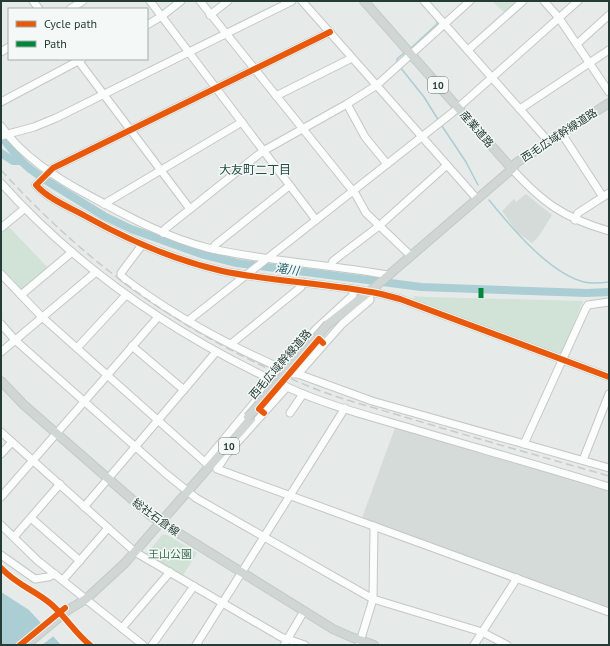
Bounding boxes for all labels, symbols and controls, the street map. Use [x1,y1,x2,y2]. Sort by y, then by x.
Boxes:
legend [8,8,148,60]
text: Cycle path [44,16,97,31]
text: Path [44,36,67,51]
road number: 10 [428,77,448,93]
street label: 西毛広域幹線道路 [518,105,600,165]
street label: 産業道路 [457,108,497,150]
district label: 大友町二丁目 [219,162,291,177]
water label: 滝川 [274,260,302,278]
street label: 西毛広域幹線道路 [246,326,314,402]
road number: 10 [219,438,239,454]
street label: 総社石倉線 [130,495,182,539]
park label: 王山公園 [148,547,192,561]

